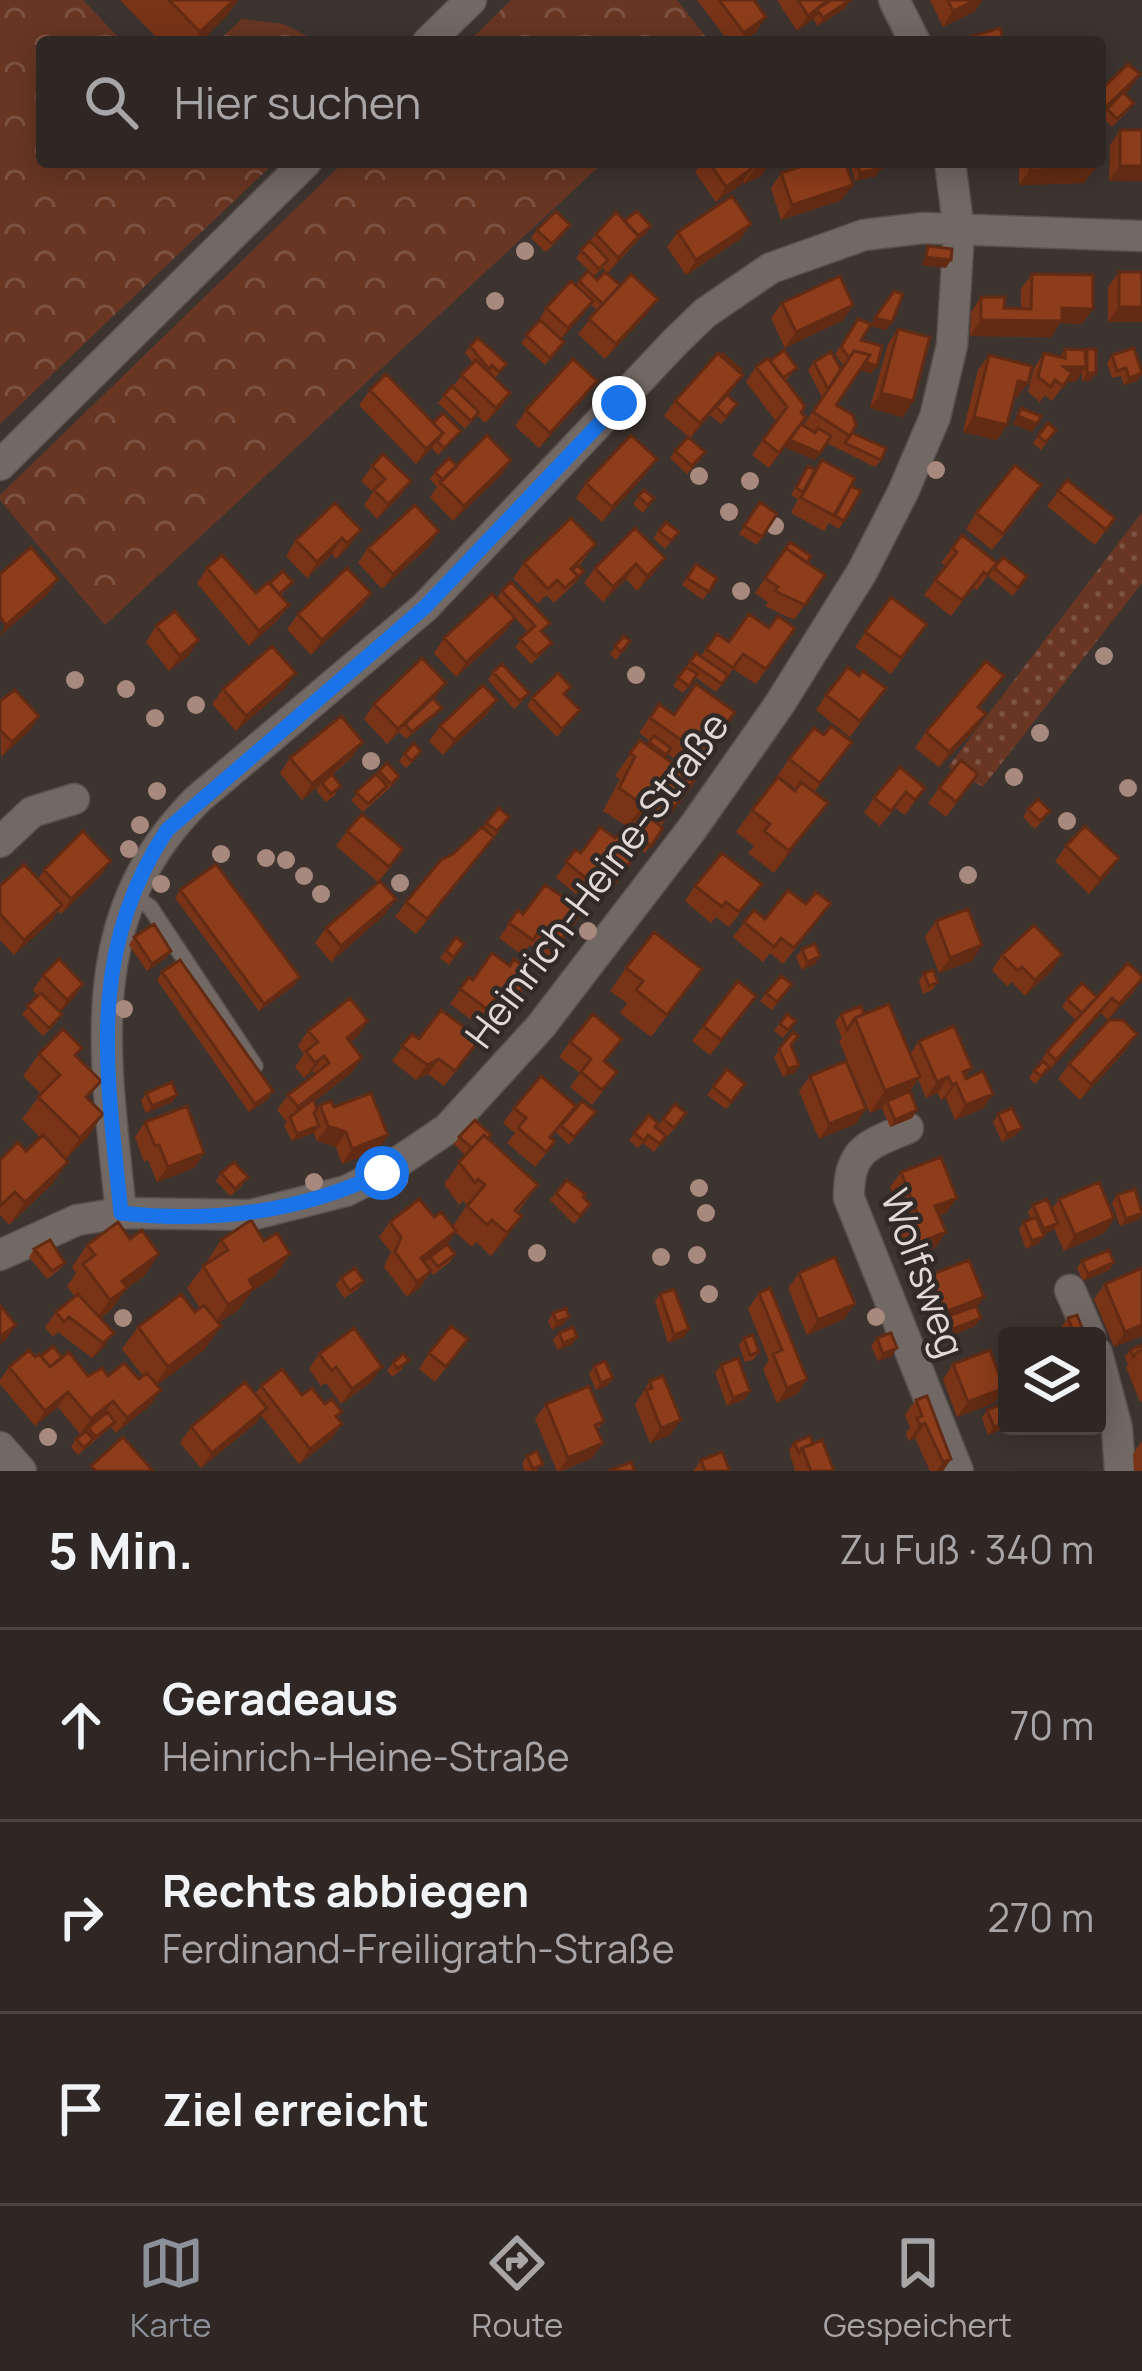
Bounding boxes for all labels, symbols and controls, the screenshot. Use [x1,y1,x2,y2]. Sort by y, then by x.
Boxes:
search box [36,36,1106,168]
icon: search [78,69,144,135]
text: Hier suchen [174,71,421,133]
route end [592,376,646,430]
street label: Heinrich-Heine-Straße [452,700,740,1058]
route start [355,1146,409,1200]
street label: Wolfsweg [869,1181,979,1364]
map controls [998,1327,1106,1435]
button: layers [998,1327,1106,1435]
text: 5 Min. [48,1515,193,1584]
text: Zu Fuß · 340 m [839,1522,1094,1576]
text: Geradeaus [162,1667,398,1729]
icon: ahead [48,1692,114,1758]
text: 70 m [1010,1698,1094,1752]
text: Heinrich-Heine-Straße [162,1729,570,1783]
text: Rechts abbiegen [162,1859,529,1921]
icon: right [48,1884,114,1950]
text: 270 m [988,1890,1094,1944]
text: Ferdinand-Freiligrath-Straße [162,1921,674,1975]
icon: arrive [48,2076,114,2142]
text: Ziel erreicht [162,2078,429,2140]
tab: Karte [130,2230,212,2347]
tab: Route [472,2230,563,2347]
tab: Gespeichert [823,2230,1012,2347]

